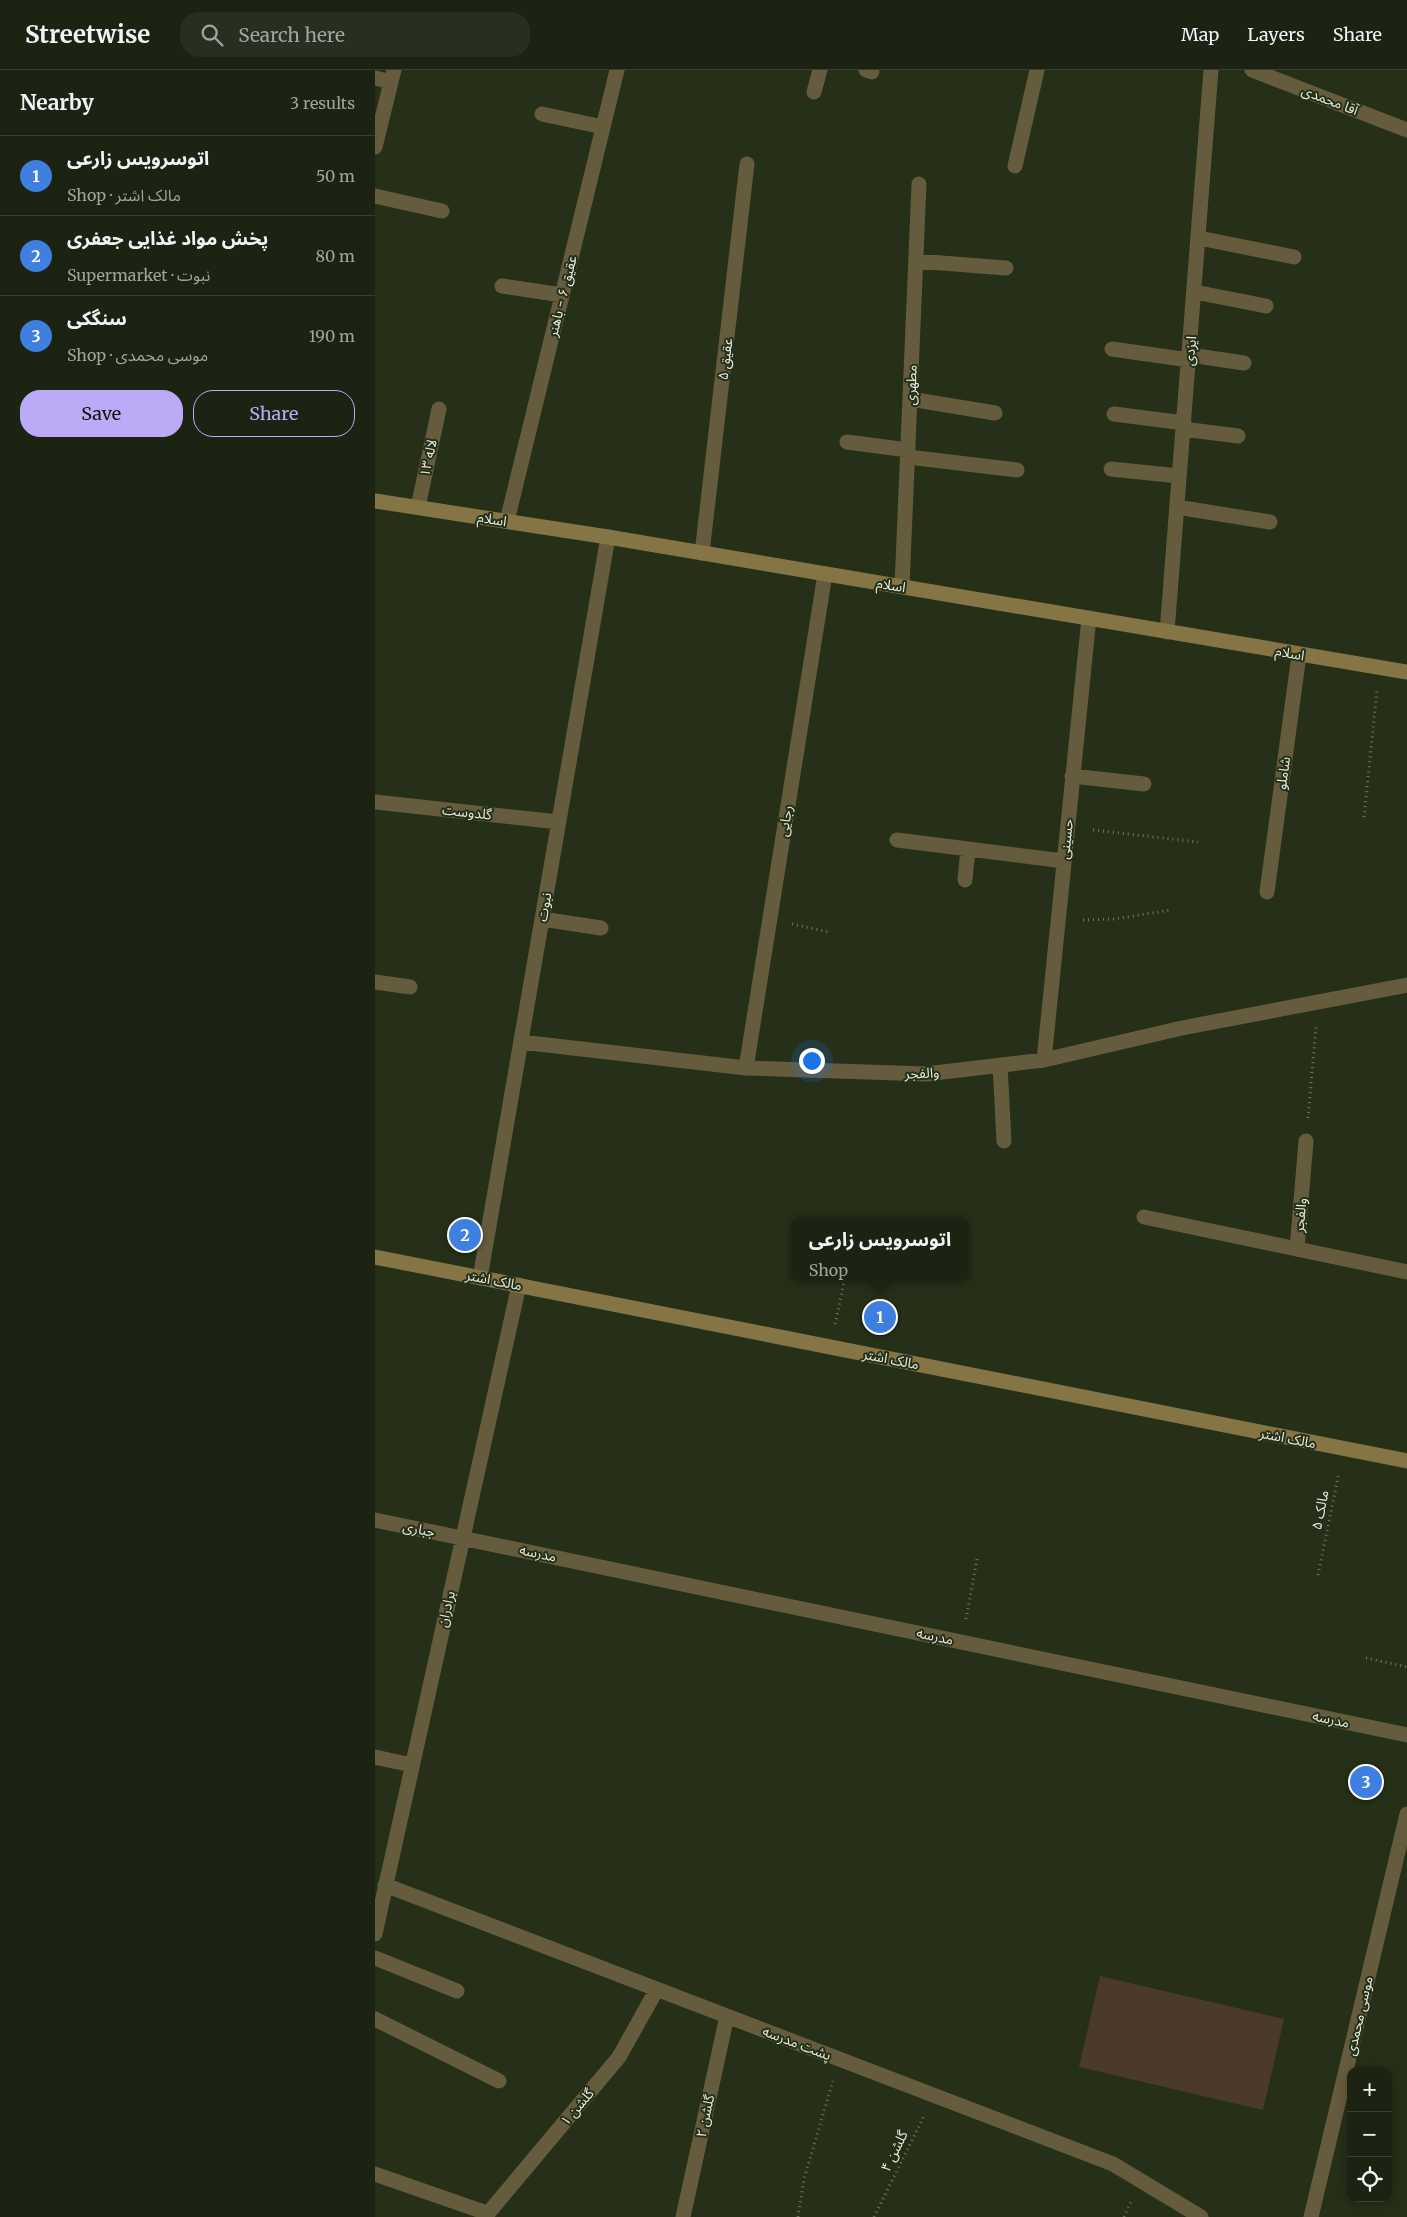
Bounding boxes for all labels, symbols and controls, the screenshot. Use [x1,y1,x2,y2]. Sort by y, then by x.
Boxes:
search box [180,12,530,57]
text: Streetwise [25,19,150,50]
icon: search [198,21,226,49]
text: Search here [238,23,345,47]
text: Map [1181,23,1219,46]
text: Layers [1247,23,1305,46]
text: Share [1333,23,1382,46]
street label: آقا محمدی [1299,81,1362,119]
text: Nearby [20,89,94,116]
text: 3 results [290,93,355,113]
text: اتوسرویس زارعی [67,146,209,170]
text: 1 [32,166,40,186]
text: 50 m [316,166,355,186]
text: Shop · مالک اشتر [67,185,181,205]
text: پخش مواد غذایی جعفری [67,226,268,250]
text: 2 [31,246,41,266]
text: 80 m [316,246,355,266]
street label: عقیق ۶ - باهنر [543,254,582,340]
text: Supermarket · نبوت [67,265,210,285]
text: سنگکی [67,306,127,330]
text: 3 [31,326,41,346]
text: 190 m [309,326,355,346]
street label: ایزدی [1180,335,1200,367]
street label: عقیق ۵ [714,337,737,381]
text: Shop · موسی محمدی [67,345,208,365]
street label: مطهری [901,364,921,406]
button: Save [20,390,183,437]
button: Share [193,390,355,437]
street label: لاله ۱۳ [415,438,441,478]
street label: اسلام [476,508,508,532]
street label: اسلام [875,574,907,598]
street label: اسلام [1274,642,1306,666]
street label: شاملو [1272,755,1294,791]
street label: گلدوست [441,800,493,824]
street label: رجایی [774,804,796,838]
street label: حسینی [1055,818,1077,860]
street label: نبوت [533,891,555,923]
your location [799,1048,825,1074]
street label: والفجر [903,1063,940,1083]
street label: والفجر [1289,1197,1310,1234]
pin: 2 [449,1216,481,1254]
popup [791,1217,969,1282]
text: اتوسرویس زارعی [809,1227,951,1251]
text: Shop [809,1260,848,1280]
street label: مالک اشتر [463,1266,524,1294]
pin: 1 [864,1298,896,1336]
street label: مالک اشتر [860,1345,921,1373]
street label: مالک اشتر [1257,1424,1318,1452]
street label: مالک ۵ [1307,1489,1333,1531]
street label: جباری [401,1517,437,1541]
street label: مدرسه [518,1540,558,1566]
street label: برادران [433,1589,459,1629]
street label: مدرسه [915,1623,955,1649]
street label: مدرسه [1311,1706,1351,1732]
pin: 3 [1350,1763,1382,1801]
street label: موسی محمدی [1341,1975,1377,2057]
street label: پشت مدرسه [760,2022,834,2065]
map controls [1347,2067,1392,2202]
button: + [1347,2067,1392,2112]
street label: گلشن ۱ [556,2084,598,2129]
street label: گلشن ۲ [692,2093,718,2139]
button: − [1347,2112,1392,2157]
street label: گلشن ۴ [876,2127,912,2174]
button: locate [1347,2157,1392,2202]

